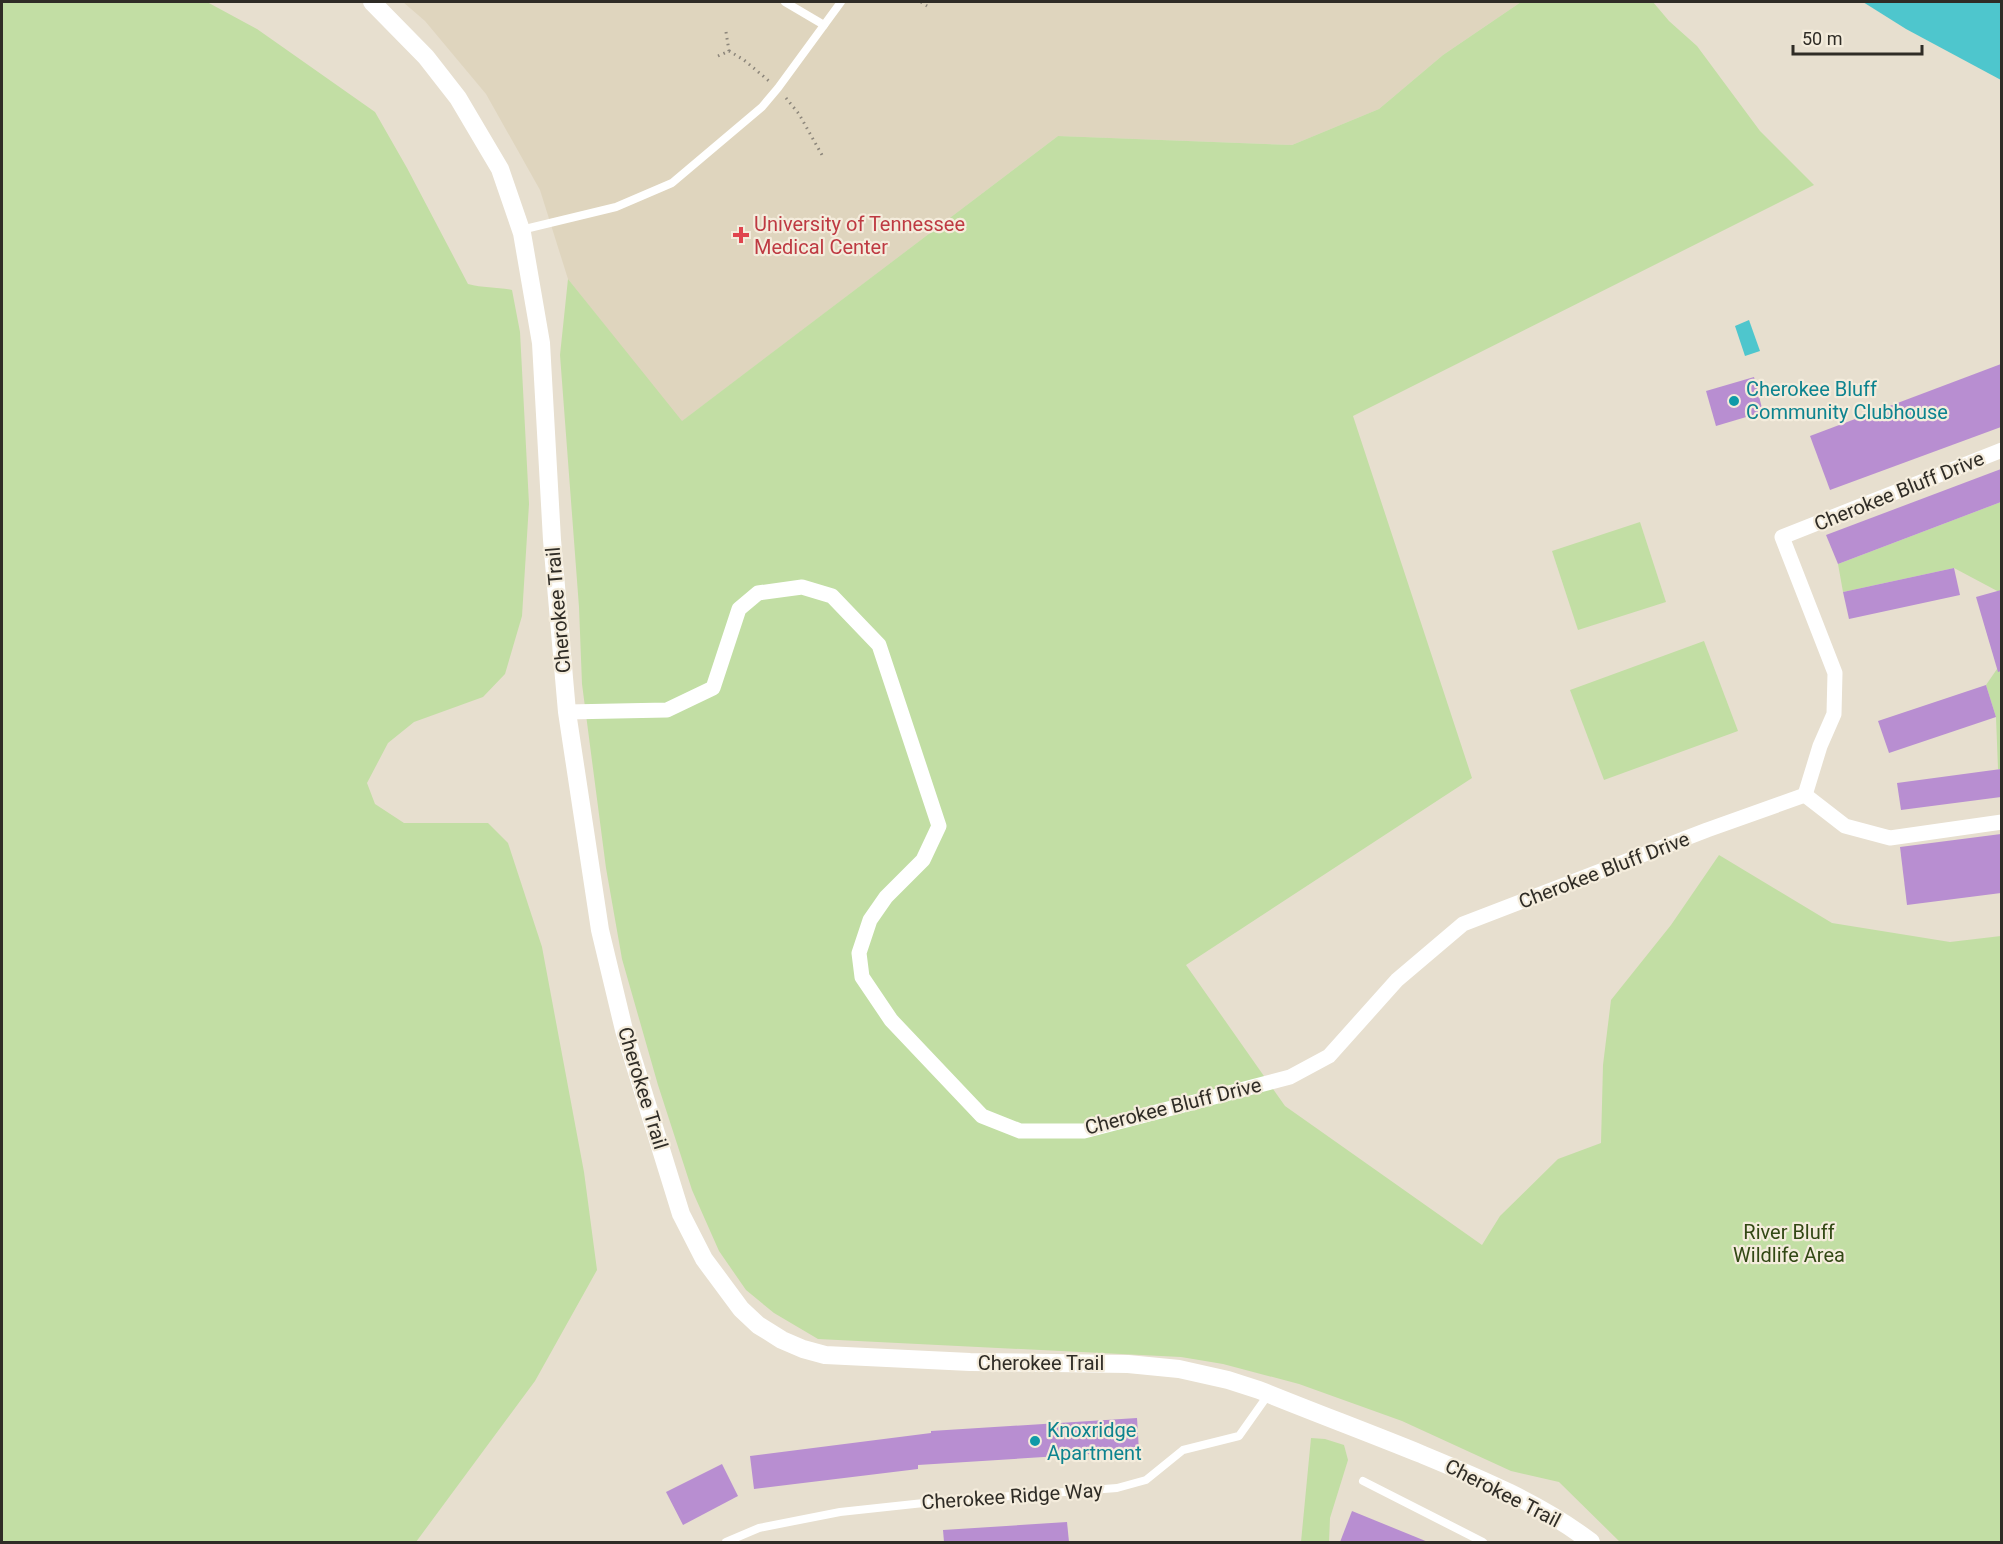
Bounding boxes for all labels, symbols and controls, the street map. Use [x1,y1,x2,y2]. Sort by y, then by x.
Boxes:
scale bar [1793,18,1922,56]
text: 50 m [1802,28,1842,49]
place label: University of Tennessee Medical Center [754,212,965,259]
marker: University of Tennessee Medical Center [732,226,750,244]
place label: Cherokee Bluff Community Clubhouse [1746,377,1948,424]
marker: Cherokee Bluff Community Clubhouse [1727,394,1741,408]
street label: Cherokee Bluff Drive [1811,446,1987,536]
street label: Cherokee Trail [541,546,575,674]
street label: Cherokee Bluff Drive [1515,826,1693,914]
street label: Cherokee Trail [613,1024,673,1152]
street label: Cherokee Bluff Drive [1082,1072,1264,1140]
park label: River Bluff Wildlife Area [1733,1220,1845,1267]
street label: Cherokee Trail [978,1351,1104,1375]
place label: Knoxridge Apartment [1047,1418,1142,1465]
marker: Knoxridge Apartment [1028,1434,1042,1448]
street label: Cherokee Trail [1441,1454,1565,1532]
street label: Cherokee Ridge Way [921,1478,1104,1514]

